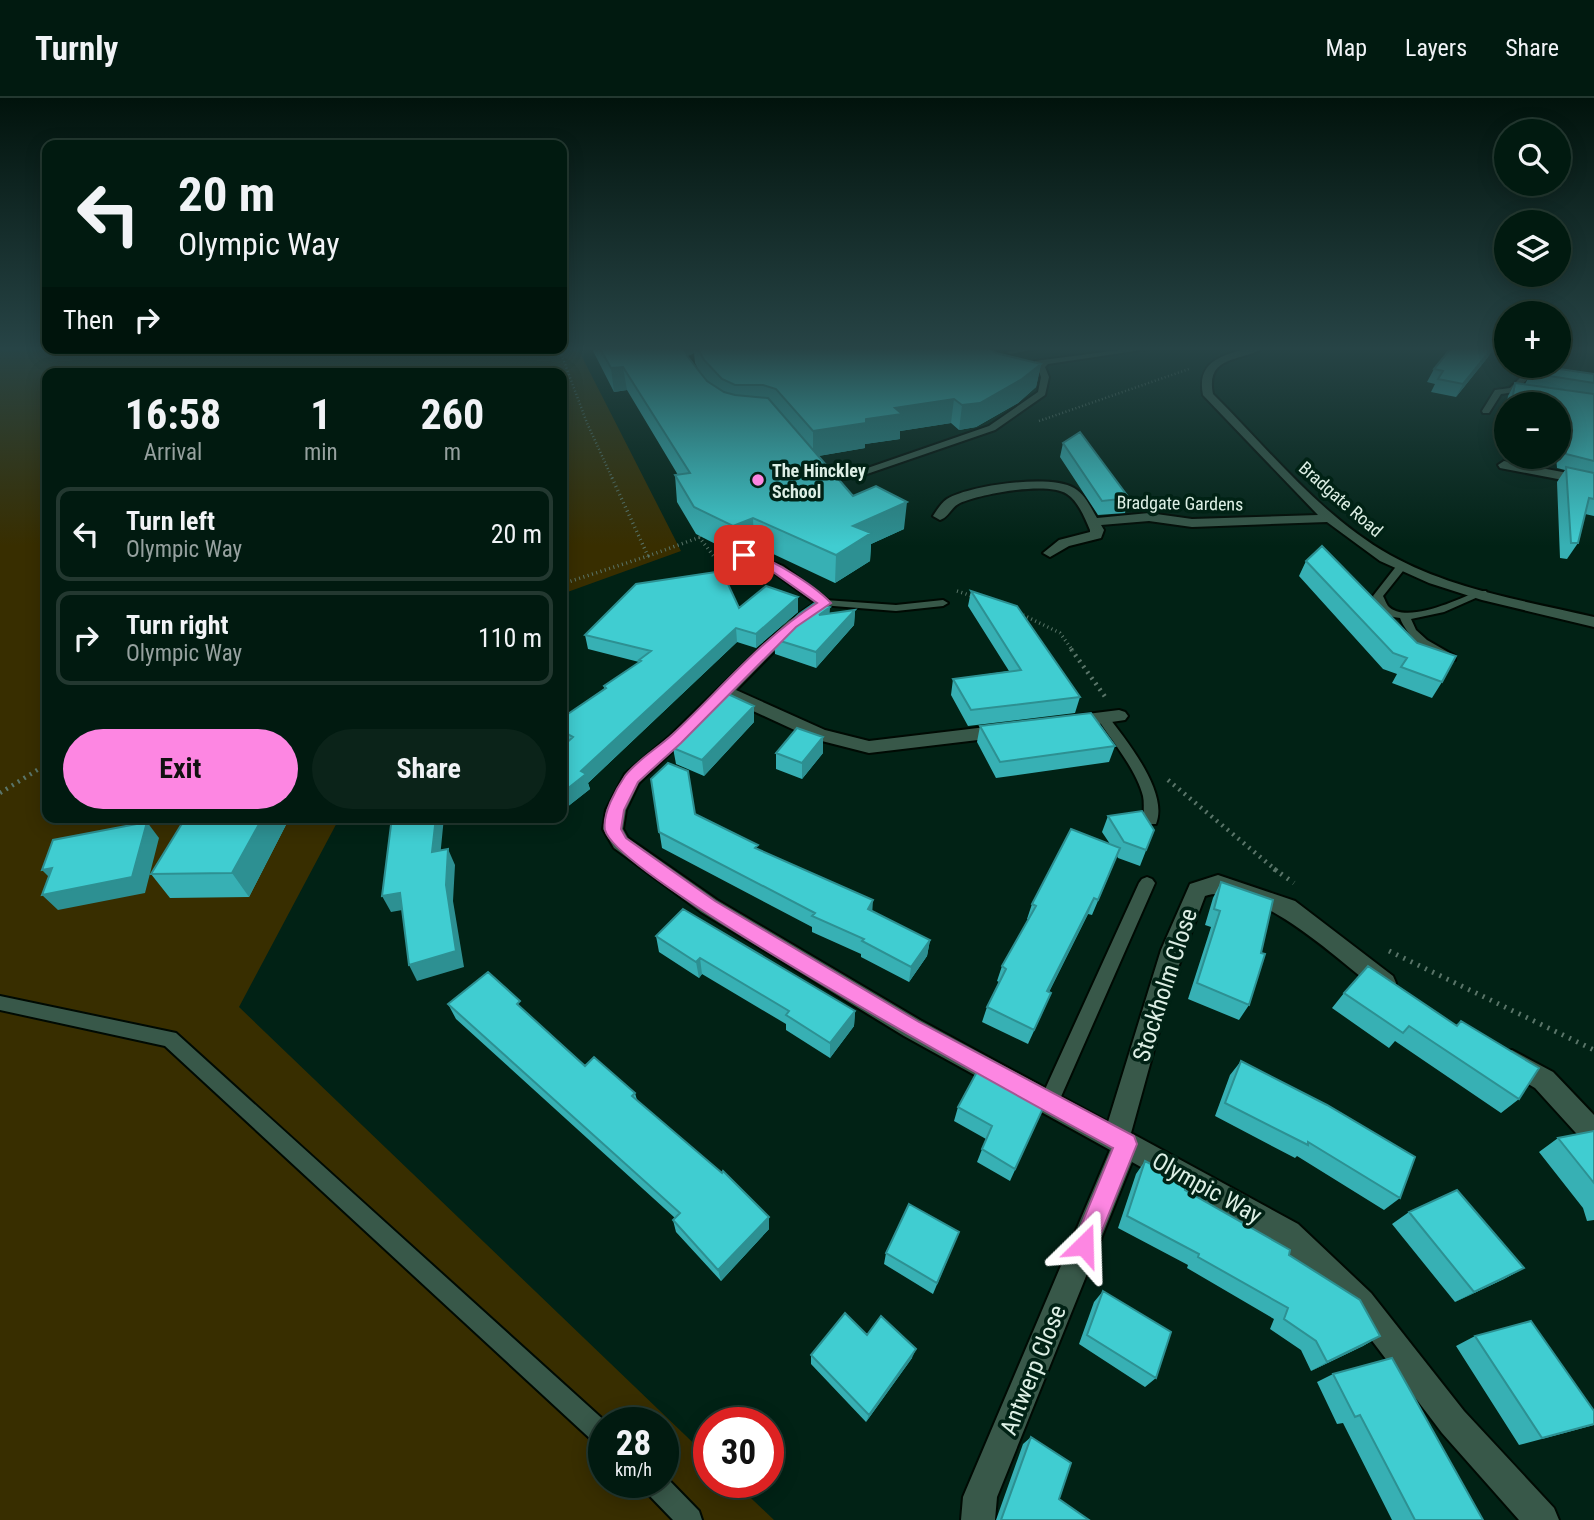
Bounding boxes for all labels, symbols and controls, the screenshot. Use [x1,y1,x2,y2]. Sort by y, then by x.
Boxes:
text: Turnly [35,29,118,68]
text: Map [1326,34,1367,62]
text: Layers [1405,34,1467,62]
text: Share [1505,34,1559,62]
map controls [1494,119,1571,469]
button: search [1494,119,1571,196]
text: 20 m [178,166,275,223]
icon: left [63,168,154,259]
button: layers [1494,210,1571,287]
text: Olympic Way [178,225,340,263]
icon: right [128,301,166,339]
button: + [1494,301,1571,378]
text: Then [63,305,114,335]
text: 16:58 [125,390,221,439]
text: 1 [310,390,331,439]
text: 260 [420,390,484,439]
button: − [1494,392,1571,469]
text: Arrival [144,439,202,466]
text: min [304,439,338,466]
text: m [444,439,461,466]
street label: Bradgate Road [1295,457,1387,541]
place label: The Hinckley School [772,460,866,502]
marker: The Hinckley School [750,472,766,488]
street label: Bradgate Gardens [1116,491,1244,515]
text: Turn left [126,506,215,536]
icon: left [67,515,105,553]
text: 20 m [491,519,542,549]
pin [714,525,774,585]
text: Olympic Way [126,536,242,563]
icon: arrive [725,536,763,574]
text: Turn right [126,610,228,640]
icon: right [67,619,105,657]
text: 110 m [478,623,542,653]
text: Olympic Way [126,640,242,667]
button: Exit [63,729,298,809]
button: Share [312,729,546,809]
street label: Stockholm Close [1127,905,1203,1065]
street label: Olympic Way [1147,1146,1267,1230]
position arrow [1047,1208,1121,1282]
street label: Antwerp Close [994,1301,1072,1439]
speed limit sign: 30 [693,1407,784,1498]
text: 28 [616,1423,651,1464]
text: km/h [615,1459,652,1480]

